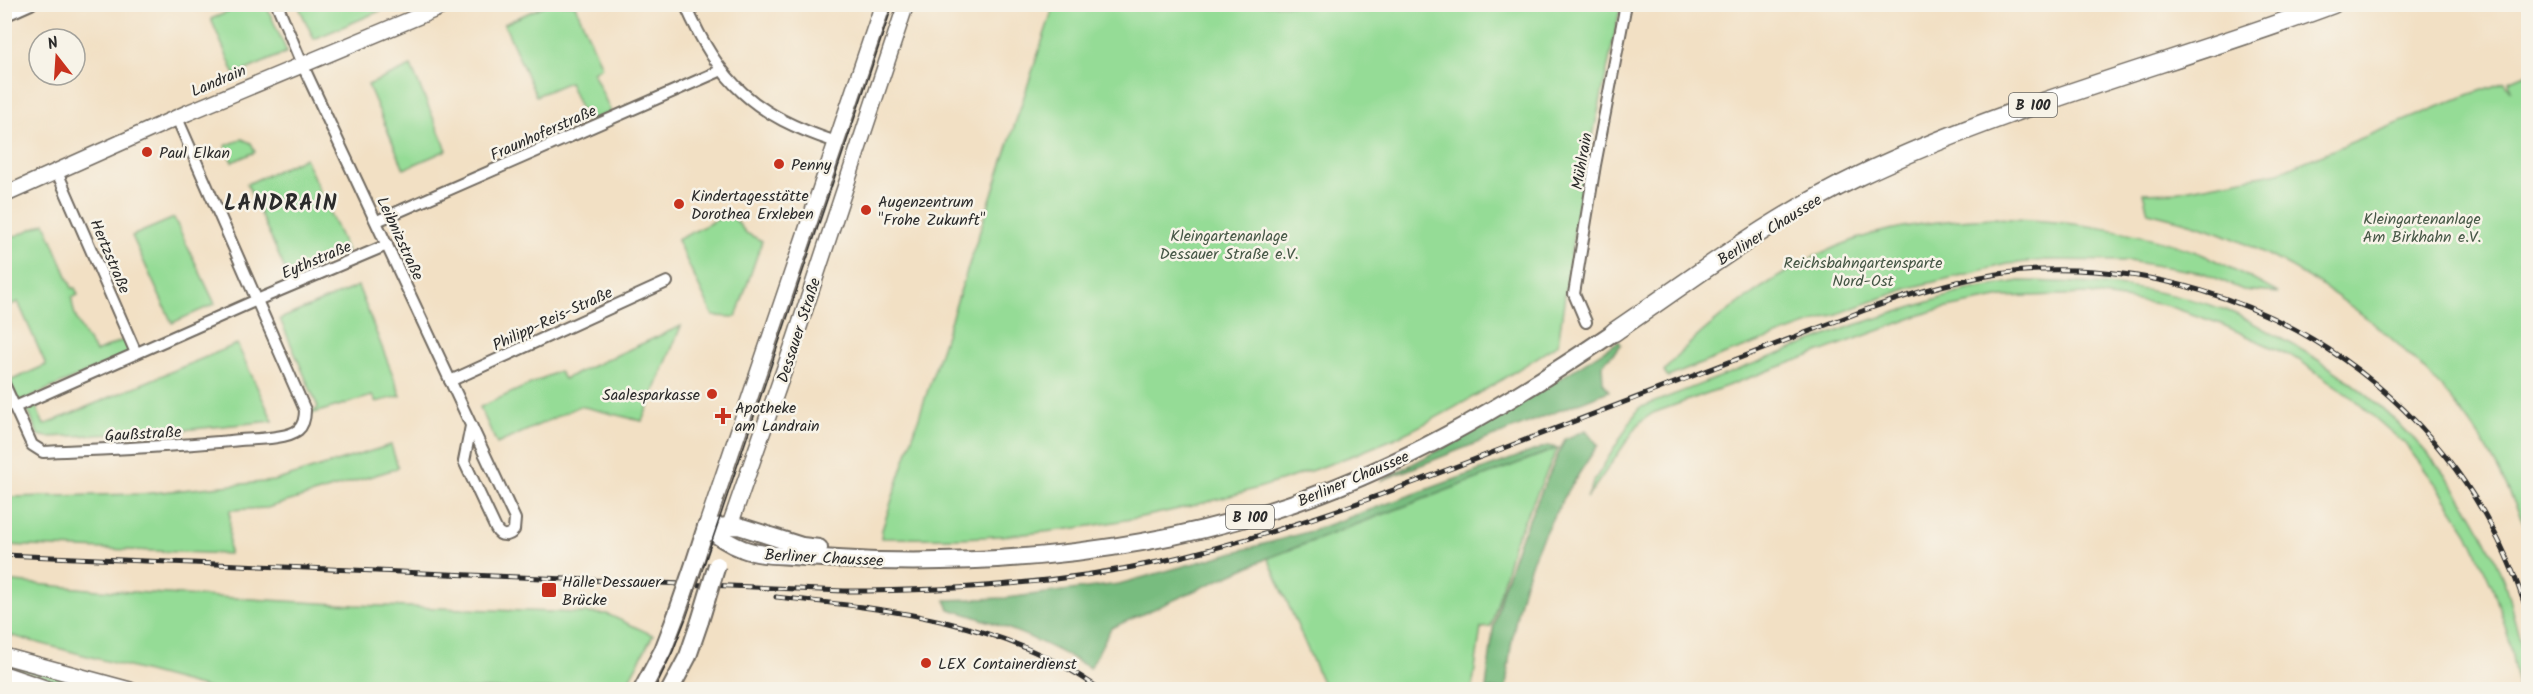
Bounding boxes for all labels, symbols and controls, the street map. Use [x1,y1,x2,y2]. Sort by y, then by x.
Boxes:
north arrow [27,27,87,87]
text: N [45,31,62,58]
street label: Landrain [187,59,250,104]
road number: B 100 [2009,93,2057,117]
street label: Fraunhoferstraße [486,99,601,168]
street label: Mühlrain [1565,131,1600,192]
place label: Paul Elkan [159,141,230,166]
marker: Paul Elkan [140,145,154,159]
place label: Penny [791,153,832,178]
marker: Penny [772,157,786,171]
place label: Kindertagesstätte Dorothea Erxleben [691,184,814,227]
district label: LANDRAIN [224,187,338,222]
street label: Berliner Chaussee [1713,188,1827,272]
place label: Augenzentrum "Frohe Zukunft" [878,190,986,233]
street label: Leibnizstraße [369,193,430,285]
marker: Kindertagesstätte Dorothea Erxleben [672,197,686,211]
marker: Augenzentrum "Frohe Zukunft" [859,203,873,217]
park label: Kleingartenanlage Am Birkhahn e.V. [2363,207,2481,250]
street label: Hertzstraße [83,215,137,298]
park label: Kleingartenanlage Dessauer Straße e.V. [1159,224,1299,267]
street label: Eythstraße [278,234,356,286]
park label: Reichsbahngartensparte Nord-Ost [1784,251,1942,294]
street label: Dessauer Straße [771,275,828,386]
street label: Philipp-Reis-Straße [488,281,617,358]
place label: Saalesparkasse [602,383,700,408]
marker: Saalesparkasse [705,387,719,401]
place label: Apotheke am Landrain [735,396,820,439]
marker: Apotheke am Landrain [716,409,730,423]
street label: Gaußstraße [104,420,182,449]
street label: Berliner Chaussee [1294,445,1413,514]
road number: B 100 [1226,505,1274,529]
street label: Berliner Chaussee [764,543,884,574]
place label: Halle Dessauer Brücke [562,570,662,613]
marker: Halle Dessauer Brücke [540,581,558,599]
place label: LEX Containerdienst [938,652,1078,677]
marker: LEX Containerdienst [919,656,933,670]

